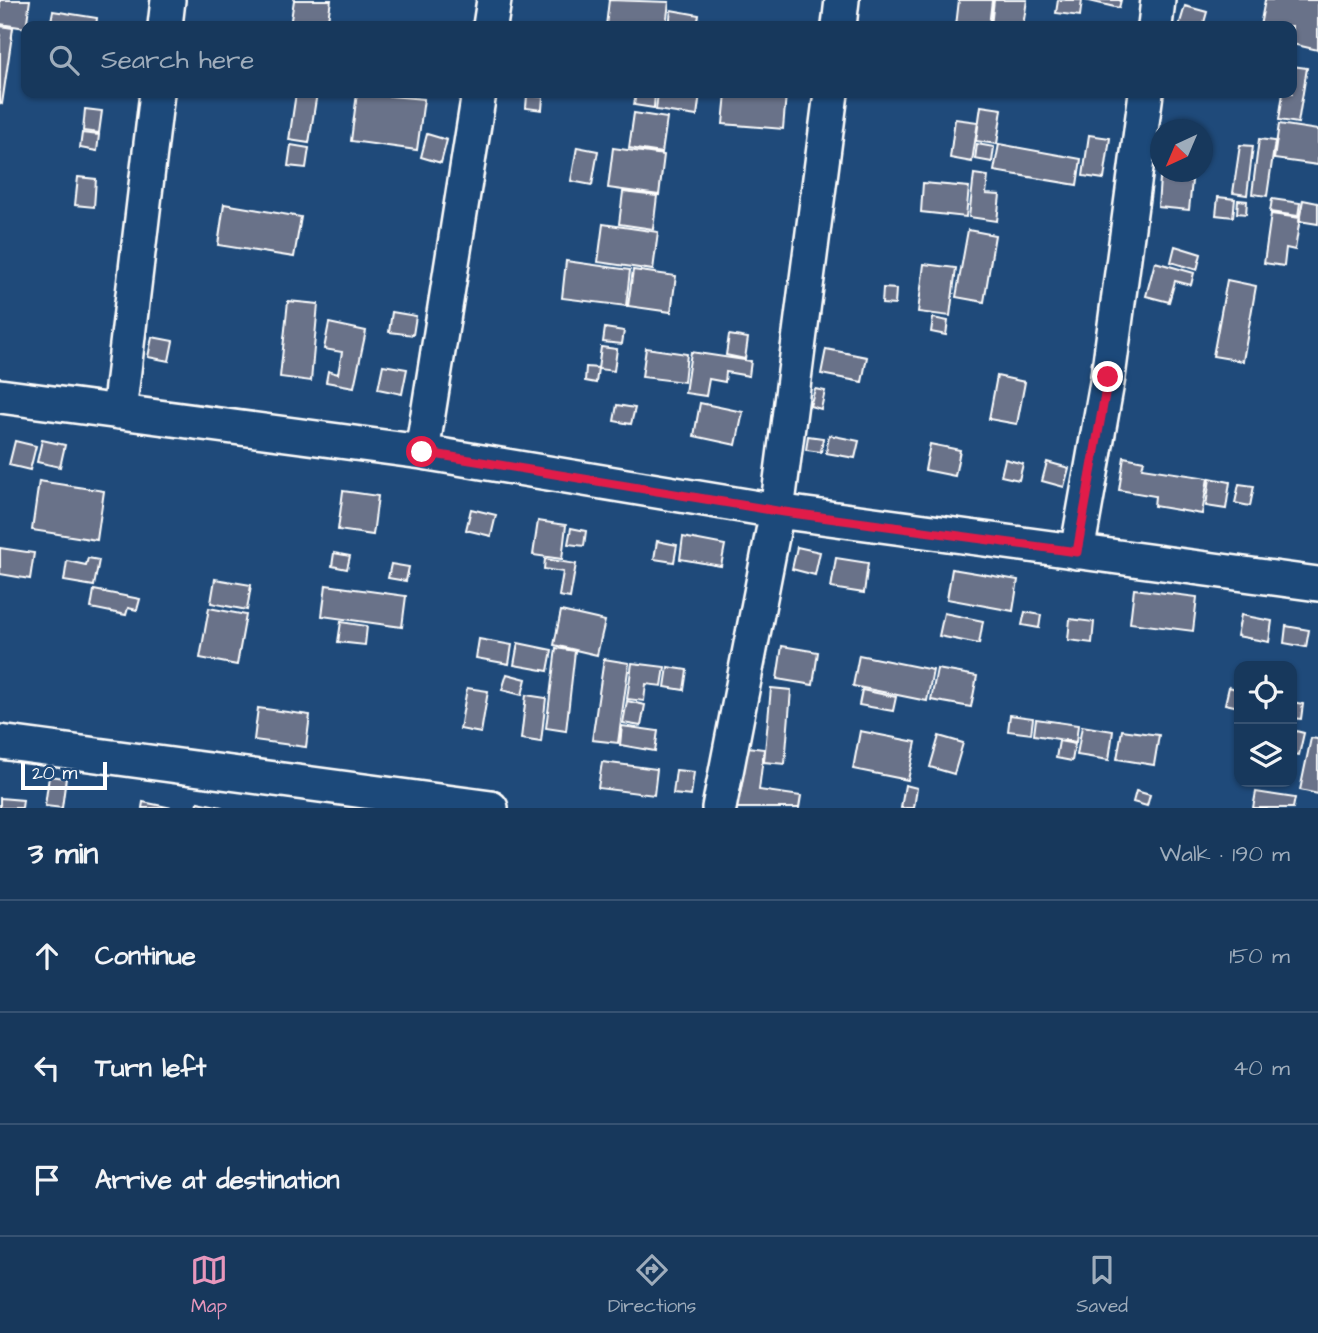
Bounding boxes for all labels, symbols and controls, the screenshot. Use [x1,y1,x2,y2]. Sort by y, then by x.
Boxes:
search box [21,21,1297,98]
icon: search [45,41,83,79]
text: Search here [101,42,254,78]
north arrow [1150,119,1213,182]
route end [1092,361,1123,392]
route start [406,436,437,467]
map controls [1234,661,1297,787]
button: locate [1234,661,1297,724]
button: layers [1234,724,1297,787]
scale bar [21,759,107,791]
text: 20 m [32,760,77,787]
text: 3 min [28,833,98,875]
text: Walk · 190 m [1160,838,1290,870]
icon: ahead [28,937,66,975]
text: Continue [95,938,196,974]
text: 150 m [1229,940,1290,972]
icon: left [28,1049,66,1087]
text: Turn left [95,1050,206,1086]
text: 40 m [1233,1052,1290,1084]
icon: arrive [28,1161,66,1199]
text: Arrive at destination [95,1162,340,1198]
tab: Map [190,1251,228,1320]
tab: Directions [608,1251,696,1320]
tab: Saved [1076,1251,1128,1320]

